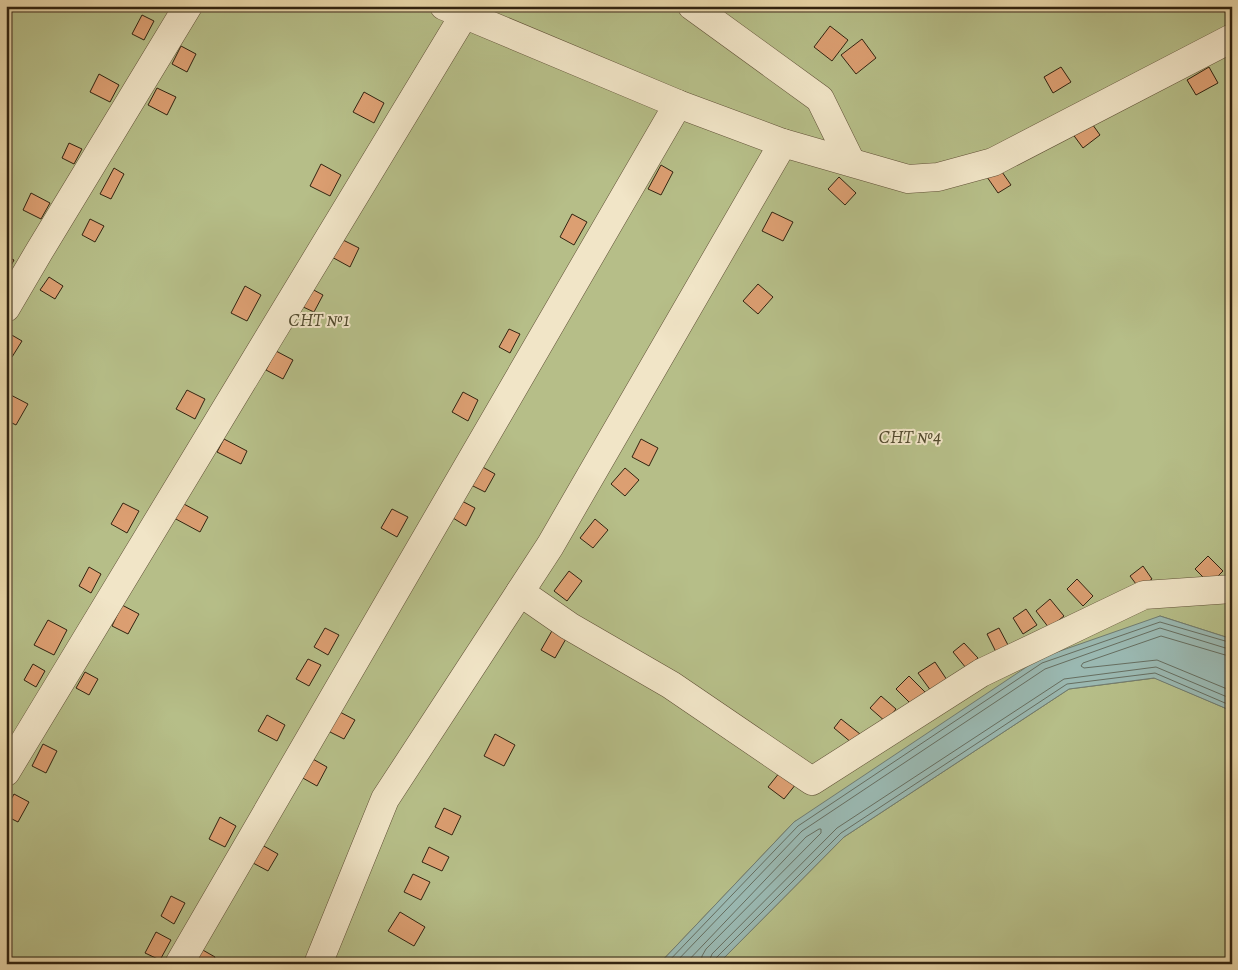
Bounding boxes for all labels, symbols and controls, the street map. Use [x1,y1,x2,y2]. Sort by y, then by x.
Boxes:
park label: СНТ №1 [288,307,350,333]
park label: СНТ №4 [878,424,942,450]

